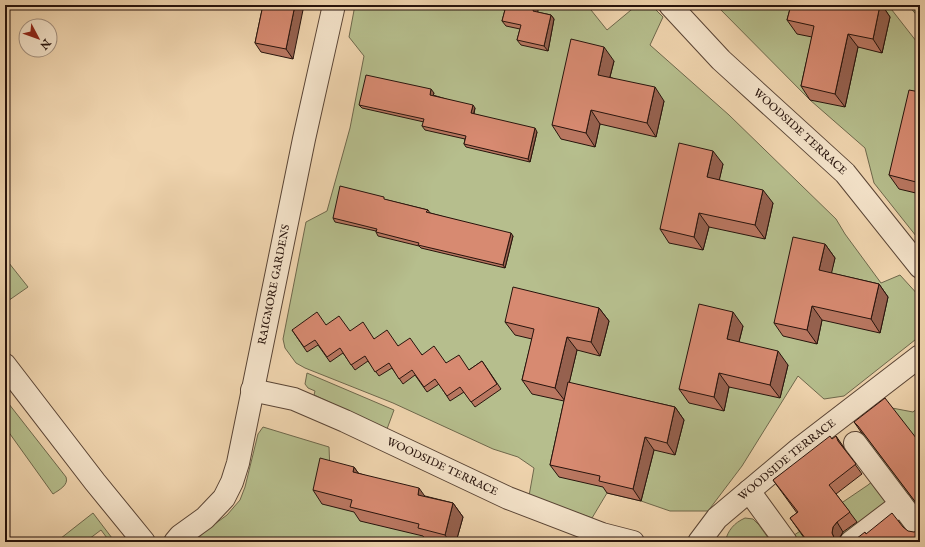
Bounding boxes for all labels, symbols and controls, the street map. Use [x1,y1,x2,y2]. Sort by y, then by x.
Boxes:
north arrow [18,18,58,58]
text: N [36,35,54,52]
street label: WOODSIDE TERRACE [750,86,850,178]
street label: RAIGMORE GARDENS [255,223,293,346]
street label: WOODSIDE TERRACE [736,416,839,504]
street label: WOODSIDE TERRACE [384,435,500,499]

